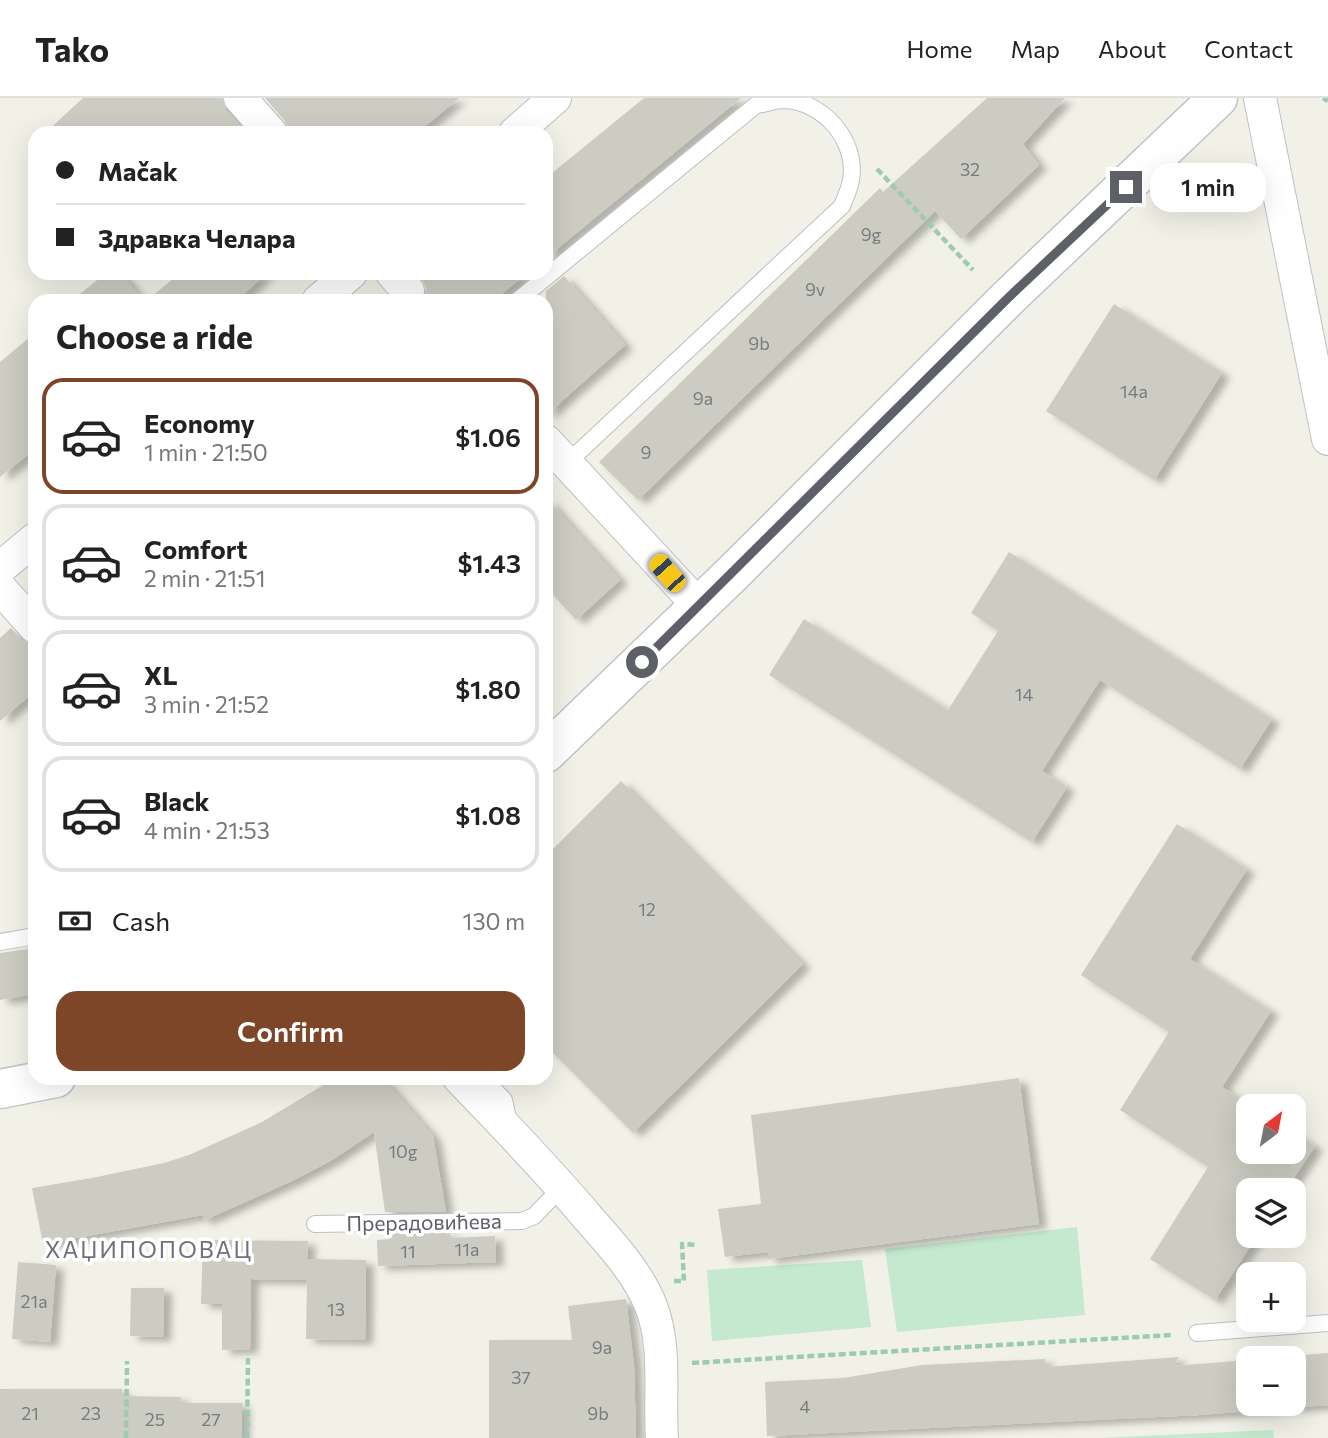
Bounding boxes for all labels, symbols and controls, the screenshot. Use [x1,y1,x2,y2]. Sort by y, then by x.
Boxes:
text: Tako [35,28,109,69]
text: Home [907,34,973,63]
text: Map [1011,34,1060,63]
text: About [1098,34,1166,63]
text: Contact [1204,34,1293,63]
text: Mačak [98,155,178,186]
house number: 32 [960,158,980,180]
callout: 1 min [1150,162,1266,212]
route end [1110,171,1142,203]
text: 1 min [1181,173,1235,201]
text: Здравка Челара [98,222,295,253]
house number: 9g [861,223,882,245]
house number: 9v [805,278,825,300]
text: Choose a ride [56,316,253,356]
house number: 9b [748,332,770,354]
house number: 14a [1120,380,1148,402]
house number: 9a [693,387,713,409]
icon: car [60,405,123,468]
text: Economy [144,407,255,438]
text: $1.06 [455,421,521,452]
text: 1 min · 21:50 [144,438,268,466]
house number: 9 [641,441,651,463]
icon: car [60,531,123,594]
text: Comfort [144,533,247,564]
text: $1.43 [457,547,521,578]
car [646,550,689,596]
text: 2 min · 21:51 [144,564,266,592]
route start [626,646,658,678]
icon: car [60,657,123,720]
text: XL [144,659,178,690]
text: $1.80 [455,673,521,704]
house number: 14 [1015,683,1033,705]
text: 3 min · 21:52 [144,690,269,718]
icon: car [60,783,123,846]
text: Black [144,785,210,816]
text: $1.08 [455,799,521,830]
text: 4 min · 21:53 [144,816,270,844]
house number: 12 [638,898,656,920]
icon: cash [56,902,94,940]
text: Cash [112,905,170,936]
text: 130 m [463,907,525,935]
button: Confirm [56,991,525,1071]
north arrow [1236,1094,1306,1164]
map controls [1236,1094,1306,1416]
house number: 10g [388,1140,418,1162]
button: layers [1236,1178,1306,1248]
street label: Прерадовићева [346,1208,502,1235]
district label: ХАЏИПОПОВАЦ [45,1235,253,1263]
house number: 11a [455,1238,479,1260]
house number: 11 [400,1240,416,1262]
button: + [1236,1262,1306,1332]
house number: 21a [20,1290,48,1312]
house number: 13 [327,1298,345,1320]
house number: 9a [592,1336,612,1358]
button: − [1236,1346,1306,1416]
house number: 37 [511,1366,531,1388]
house number: 4 [800,1395,811,1417]
house number: 21 [21,1402,39,1424]
house number: 23 [81,1402,101,1424]
house number: 9b [587,1402,609,1424]
house number: 25 [145,1408,165,1430]
house number: 27 [201,1408,221,1430]

